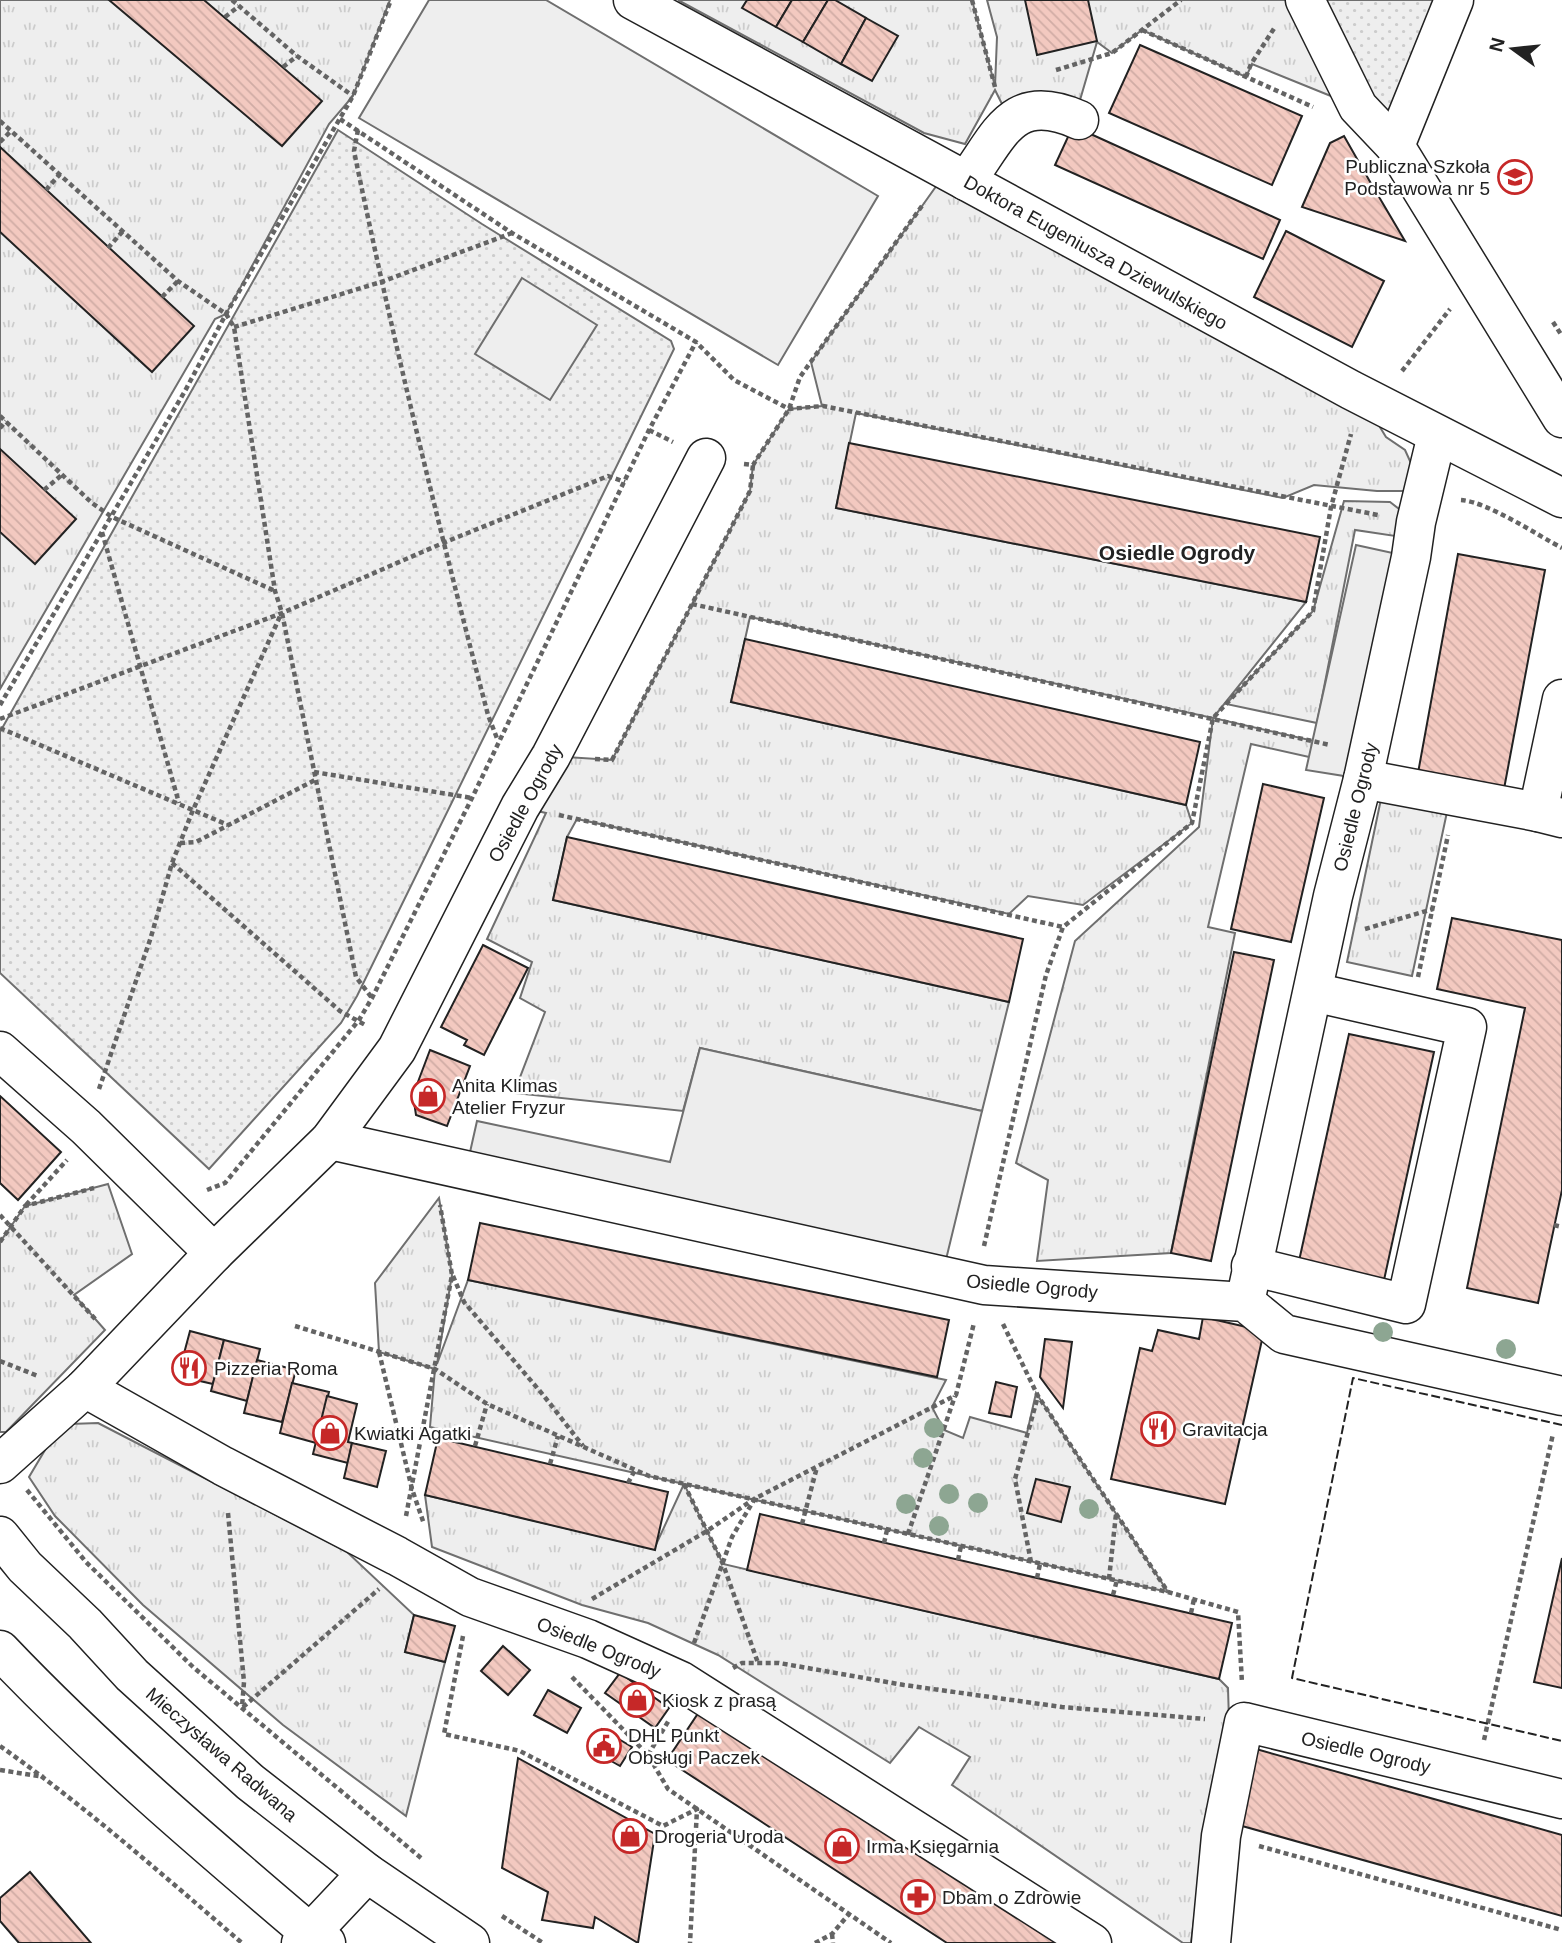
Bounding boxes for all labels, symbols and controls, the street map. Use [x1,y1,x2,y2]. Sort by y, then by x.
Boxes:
north arrow [1478,14,1548,84]
text: N [1485,35,1509,54]
place label: Publiczna Szkoła Podstawowa nr 5 [1344,156,1490,199]
school or university icon: Publiczna Szkoła Podstawowa nr 5 [1496,158,1534,196]
street label: Doktora Eugeniusza Dziewulskiego [960,171,1231,334]
district label: Osiedle Ogrody [1099,541,1256,564]
street label: Osiedle Ogrody [484,740,567,866]
street label: Osiedle Ogrody [1329,740,1382,874]
place label: Anita Klimas Atelier Fryzur [452,1075,566,1118]
shop icon: Anita Klimas Atelier Fryzur [409,1077,447,1115]
street label: Osiedle Ogrody [965,1270,1099,1303]
restaurant icon: Pizzeria Roma [170,1349,208,1387]
place label: Pizzeria Roma [214,1358,338,1379]
restaurant icon: Gravitacja [1139,1410,1177,1448]
shop icon: Kwiatki Agatki [311,1414,349,1452]
place label: Gravitacja [1182,1419,1268,1440]
place label: Kwiatki Agatki [354,1423,471,1444]
street label: Osiedle Ogrody [534,1613,664,1682]
shop icon: Kiosk z prasą [618,1681,656,1719]
street label: Mieczysława Radwana [142,1683,302,1826]
place label: Kiosk z prasą [662,1690,776,1711]
place label: DHL Punkt Obsługi Paczek [628,1725,761,1768]
public building icon: DHL Punkt Obsługi Paczek [585,1727,623,1765]
street label: Osiedle Ogrody [1299,1727,1433,1778]
shop icon: Drogeria Uroda [611,1817,649,1855]
place label: Drogeria Uroda [654,1826,784,1847]
shop icon: Irma Księgarnia [823,1827,861,1865]
place label: Irma Księgarnia [866,1836,999,1857]
pharmacy icon: Dbam o Zdrowie [899,1878,937,1916]
place label: Dbam o Zdrowie [942,1887,1081,1908]

